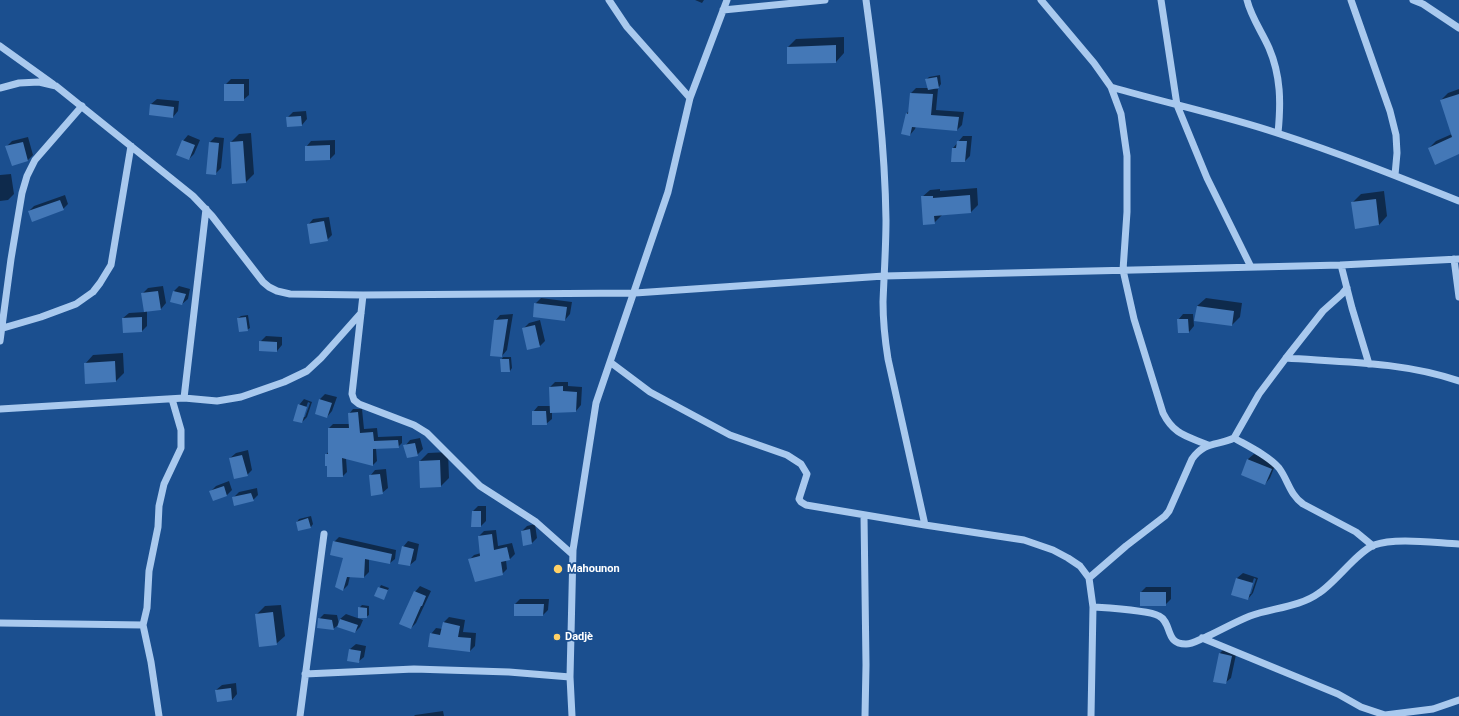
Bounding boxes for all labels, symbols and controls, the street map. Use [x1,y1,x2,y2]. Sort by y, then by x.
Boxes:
place label: Mahounon [567,562,620,576]
marker: Mahounon [552,563,564,575]
place label: Dadjè [565,630,593,644]
marker: Dadjè [552,632,562,642]

